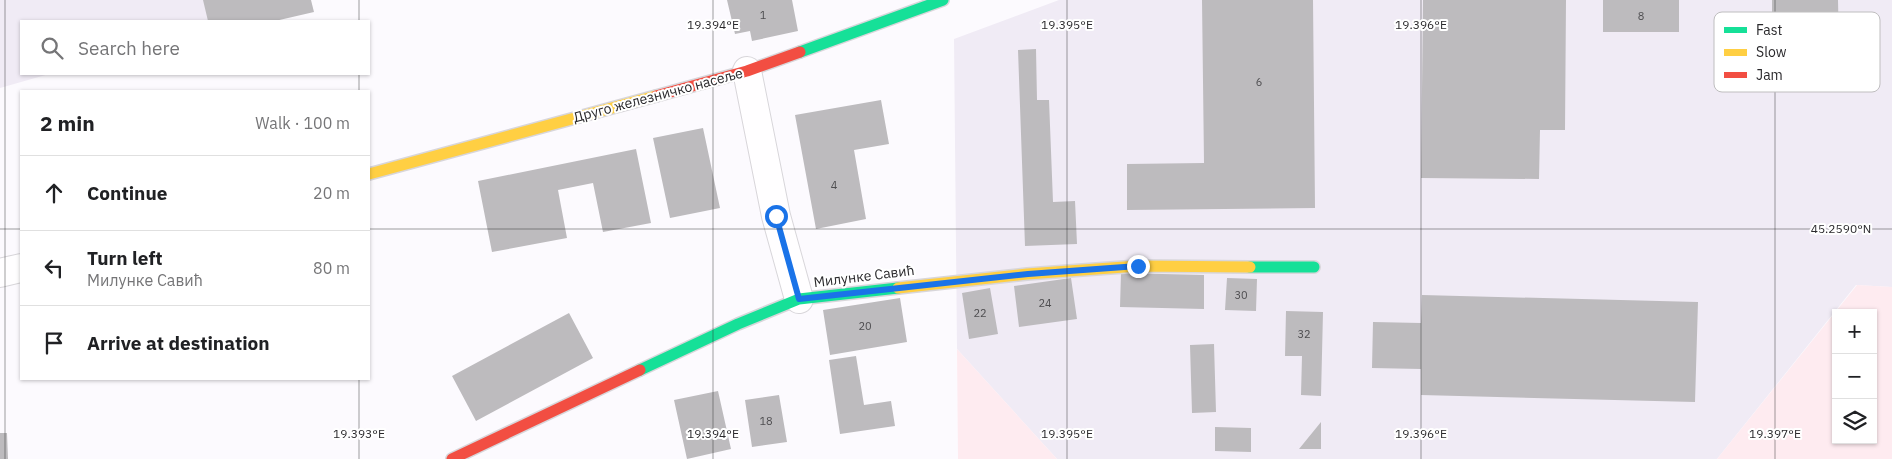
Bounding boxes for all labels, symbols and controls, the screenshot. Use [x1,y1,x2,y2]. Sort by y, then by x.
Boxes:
house number: 1 [760,8,767,22]
house number: 8 [1638,9,1644,23]
legend [1714,12,1880,92]
text: 19.394°E [687,17,739,32]
text: 19.395°E [1041,17,1093,32]
text: 19.396°E [1395,17,1447,32]
search box [20,20,370,75]
text: Fast [1756,21,1782,39]
icon: search [38,34,66,62]
text: Search here [78,36,180,60]
text: Slow [1756,43,1787,61]
street label: Друго железничко насеље [571,64,745,126]
text: Jam [1756,66,1783,84]
house number: 6 [1256,75,1262,89]
text: 2 min [40,109,95,137]
text: Walk · 100 m [255,113,350,133]
house number: 4 [831,178,838,192]
icon: ahead [40,179,68,207]
text: Continue [87,181,167,205]
text: 20 m [313,183,350,203]
route start [765,205,788,228]
text: 45.2590°N [1811,221,1871,236]
text: Turn left [87,246,163,270]
icon: left [40,254,68,282]
route end [1127,255,1150,278]
text: 80 m [313,258,350,278]
street label: Милунке Савић [813,261,915,291]
text: Милунке Савић [87,270,203,290]
house number: 30 [1234,288,1248,302]
house number: 24 [1038,296,1052,310]
house number: 22 [973,306,987,320]
map controls [1832,309,1877,444]
button: + [1832,309,1877,354]
house number: 20 [858,319,872,333]
house number: 32 [1297,327,1311,341]
icon: arrive [40,329,68,357]
text: Arrive at destination [87,331,270,355]
button: − [1832,354,1877,399]
button: layers [1832,399,1877,444]
house number: 18 [759,414,773,428]
text: 19.393°E [333,426,385,441]
text: 19.394°E [687,426,739,441]
text: 19.395°E [1041,426,1093,441]
text: 19.396°E [1395,426,1447,441]
text: 19.397°E [1749,426,1801,441]

